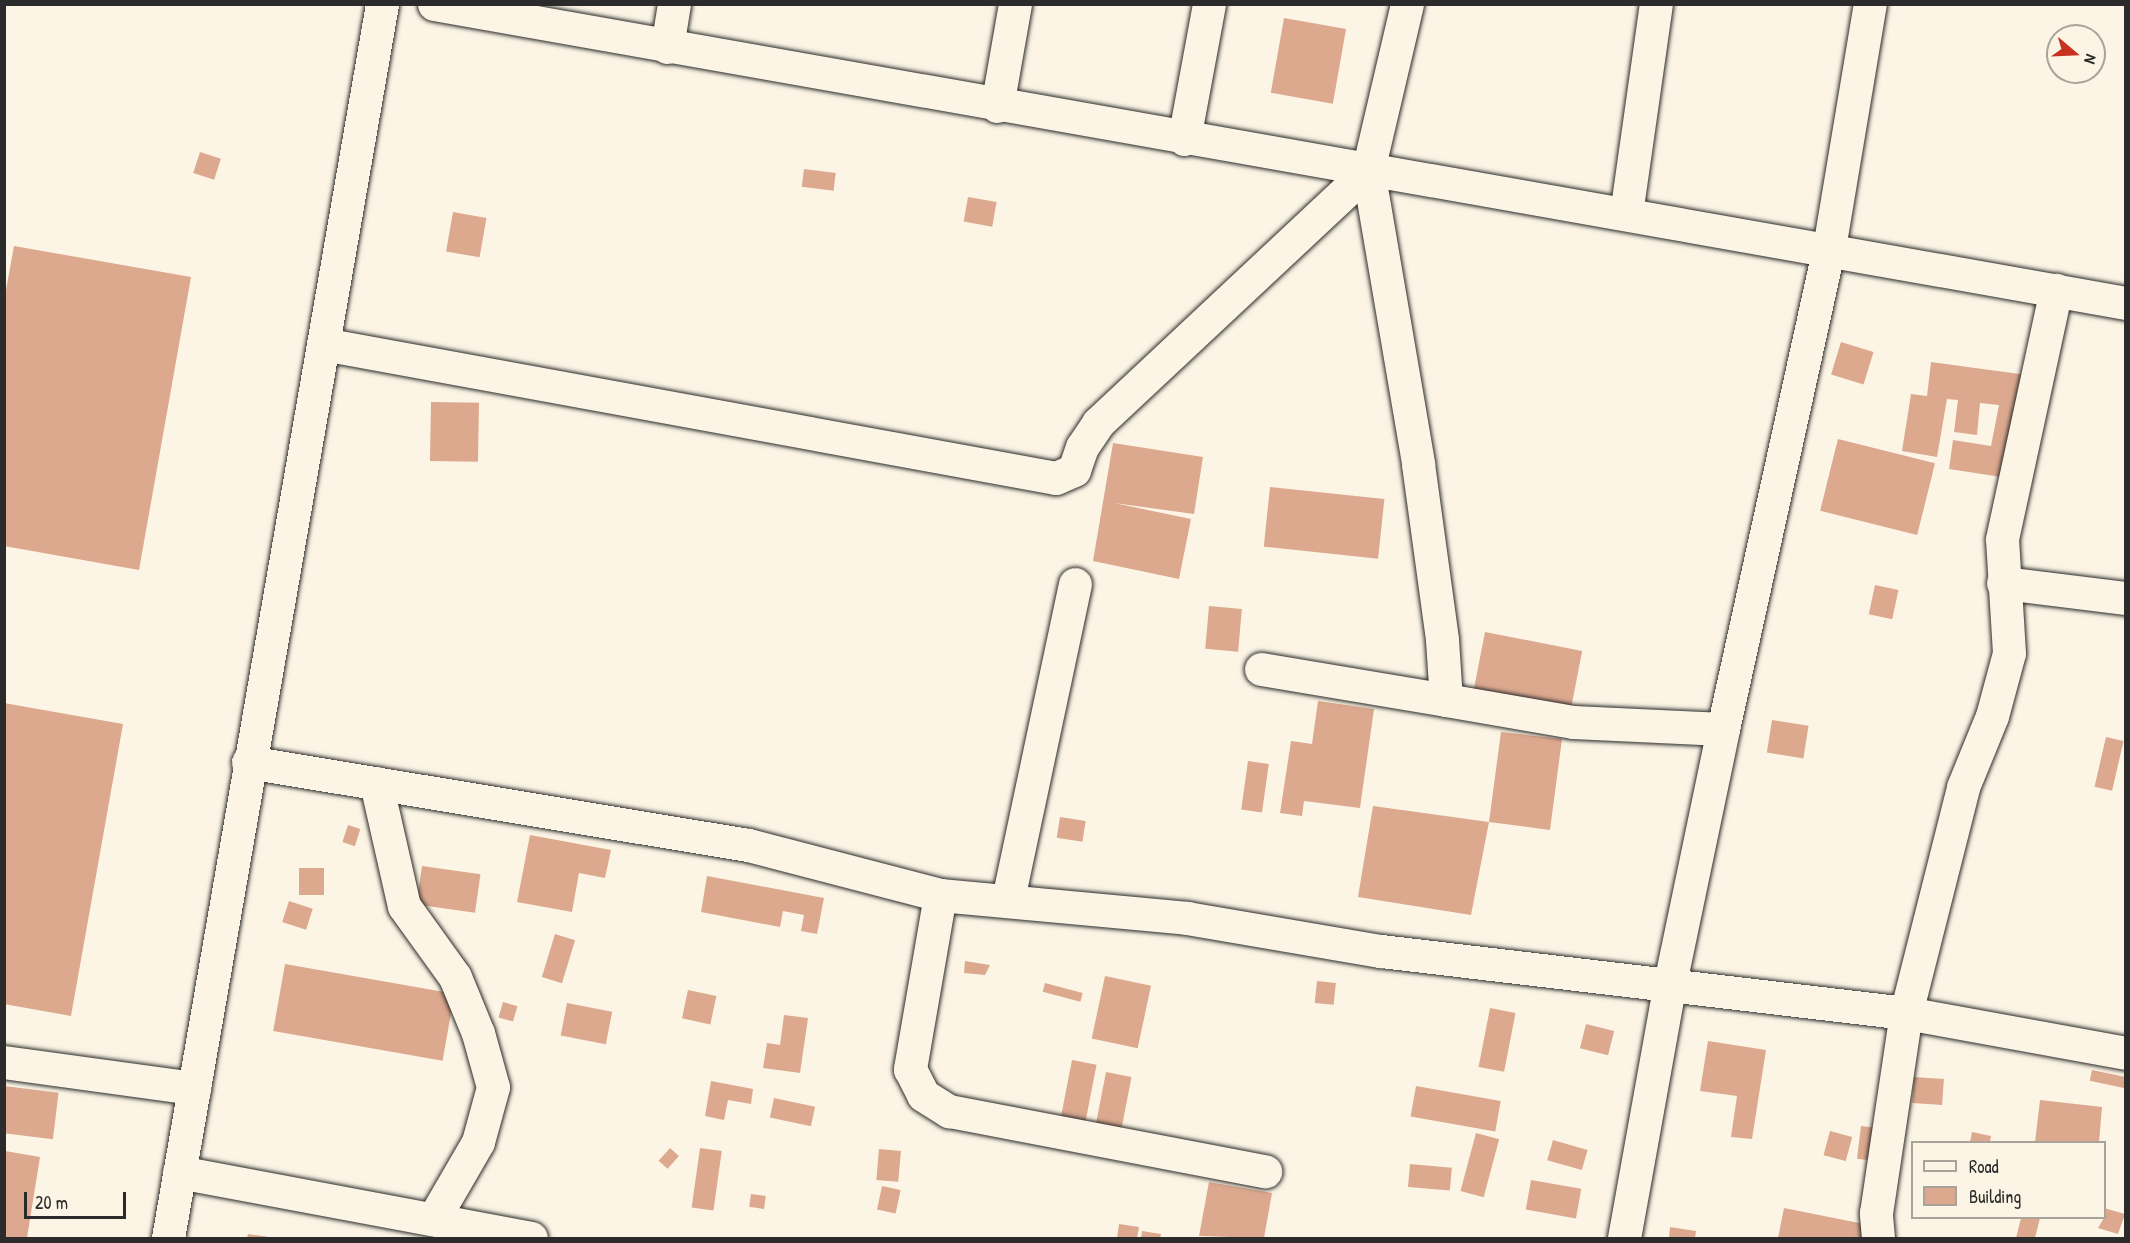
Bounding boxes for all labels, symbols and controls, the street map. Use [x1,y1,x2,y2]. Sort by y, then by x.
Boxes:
north arrow [2046,24,2106,84]
text: N [2079,52,2103,67]
legend [1911,1141,2106,1219]
text: Road [1969,1154,1999,1179]
scale bar [27,1180,129,1218]
text: Building [1969,1184,2021,1209]
text: 20 m [35,1190,68,1215]

